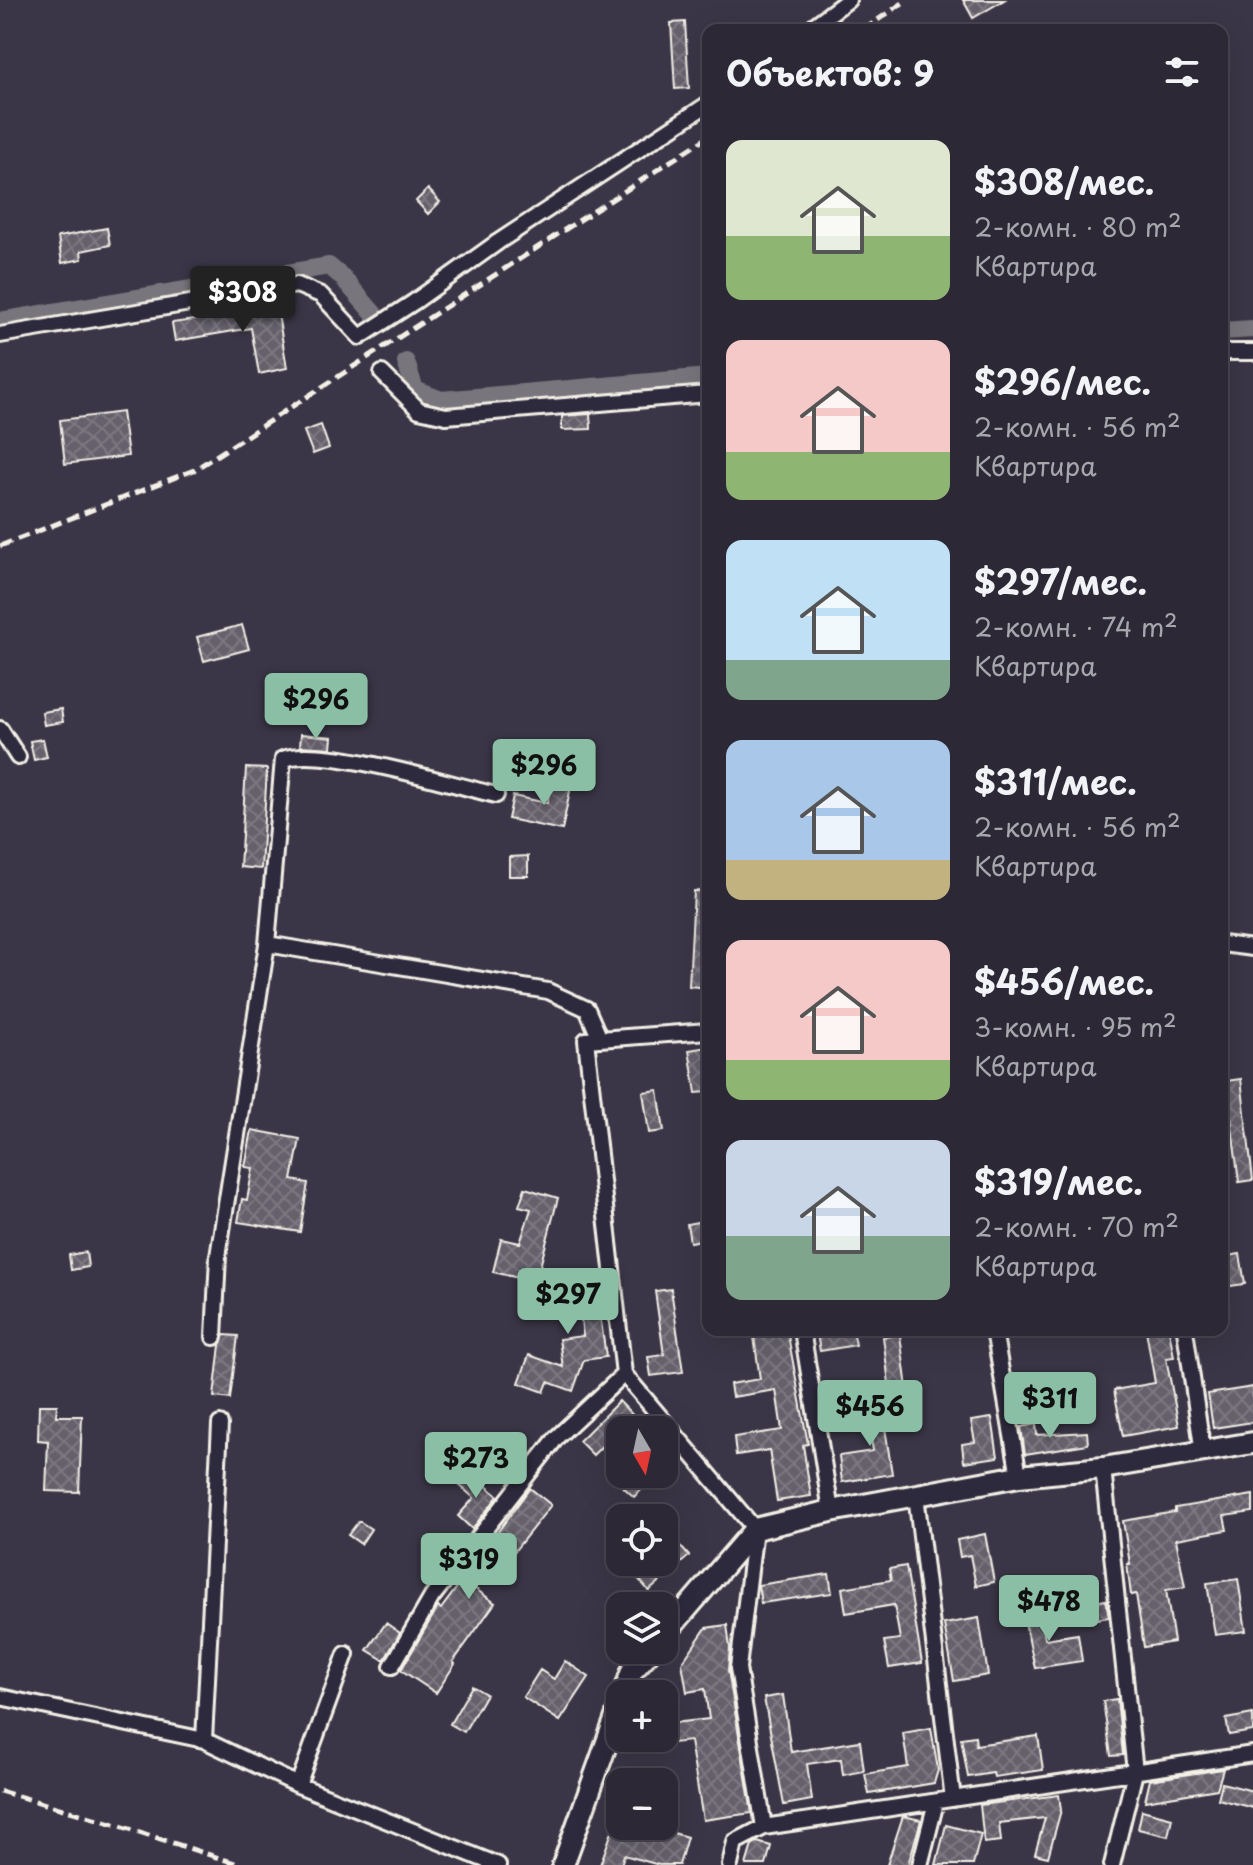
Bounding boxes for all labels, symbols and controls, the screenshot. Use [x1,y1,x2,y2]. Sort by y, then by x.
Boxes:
text: Объектов: 9 [726,46,934,98]
icon: filters [1160,50,1204,94]
text: $308/мес. [974,155,1154,207]
icon: home [790,172,886,268]
text: 2-комн. · 80 m² [974,207,1182,246]
text: Квартира [974,246,1097,285]
pin: $308 [196,266,290,334]
text: $308 [208,272,278,311]
text: $296/мес. [974,355,1151,407]
icon: home [790,372,886,468]
text: 2-комн. · 56 m² [974,407,1181,446]
text: Квартира [974,446,1097,485]
text: $297/мес. [974,555,1147,607]
icon: home [790,572,886,668]
text: 2-комн. · 74 m² [974,607,1178,646]
text: Квартира [974,646,1097,685]
pin: $296 [269,673,363,741]
text: $296 [283,679,349,718]
pin: $296 [497,739,591,807]
text: $296 [511,745,577,784]
text: $311/мес. [974,755,1137,807]
icon: home [790,772,886,868]
text: 2-комн. · 56 m² [974,807,1181,846]
text: Квартира [974,846,1097,885]
text: $456/мес. [974,955,1154,1007]
icon: home [790,972,886,1068]
text: 3-комн. · 95 m² [974,1007,1177,1046]
text: Квартира [974,1046,1097,1085]
text: $319/мес. [974,1155,1143,1207]
icon: home [790,1172,886,1268]
text: 2-комн. · 70 m² [974,1207,1179,1246]
text: Квартира [974,1246,1097,1285]
pin: $297 [521,1268,615,1336]
text: $297 [535,1274,601,1313]
pin: $311 [1003,1372,1097,1440]
text: $311 [1022,1378,1078,1417]
pin: $456 [823,1380,917,1448]
text: $456 [835,1386,905,1425]
north arrow [606,1416,678,1488]
map controls [606,1416,678,1840]
pin: $273 [429,1432,523,1500]
text: $273 [443,1438,509,1477]
button: locate [606,1504,678,1576]
pin: $319 [422,1533,516,1601]
text: $319 [439,1539,499,1578]
pin: $478 [1002,1575,1096,1643]
text: $478 [1017,1581,1081,1620]
button: layers [606,1592,678,1664]
button: + [606,1680,678,1752]
button: − [606,1768,678,1840]

